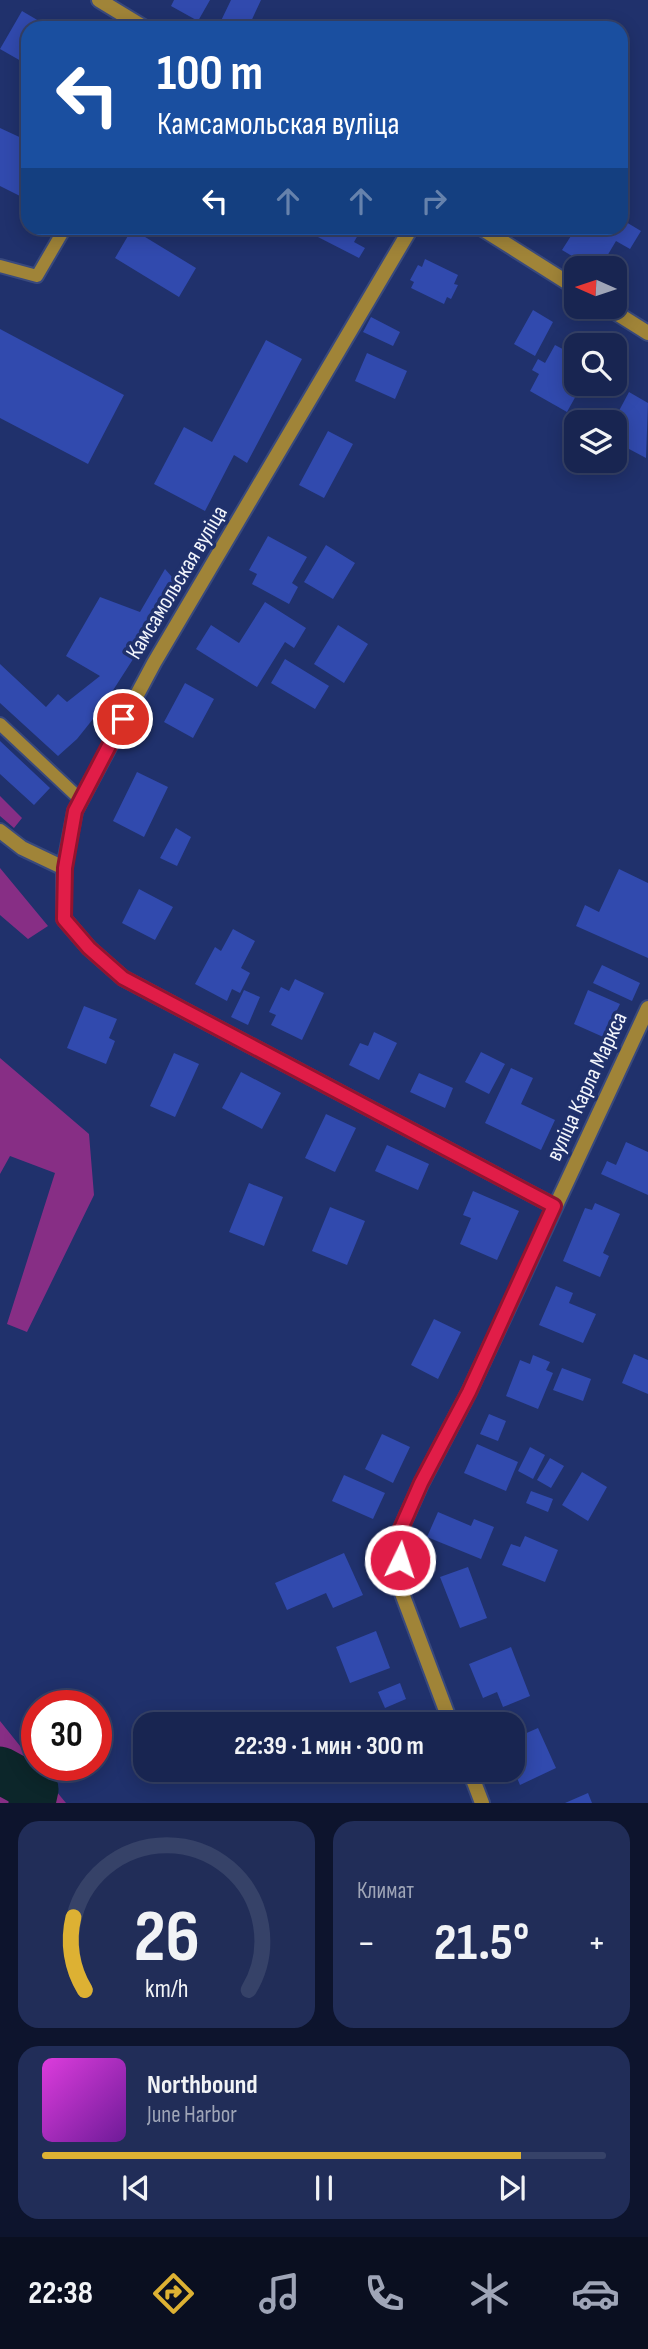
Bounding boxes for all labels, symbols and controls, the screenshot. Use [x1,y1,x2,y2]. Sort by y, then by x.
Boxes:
text: 100 m [157,45,263,104]
icon: left [42,49,133,140]
text: Камсамольская вуліца [157,105,400,144]
icon: left [196,182,234,220]
icon: ahead [269,182,307,220]
icon: ahead [342,182,380,220]
icon: right [415,182,453,220]
north arrow [564,256,626,318]
map controls [564,256,627,473]
button: search [564,333,627,396]
button: layers [564,410,627,473]
street label: Камсамольская вуліца [120,501,234,664]
pin [93,689,153,749]
icon: arrive [104,700,142,738]
street label: вуліца Карла Маркса [540,1008,634,1165]
position arrow [363,1523,437,1597]
speed limit sign: 30 [21,1690,112,1781]
text: 22:39 · 1 мин · 300 m [234,1731,424,1762]
text: Климат [357,1877,414,1905]
text: 26 [133,1895,200,1983]
text: 21.5° [434,1912,529,1975]
text: − [357,1921,376,1966]
text: + [587,1921,606,1966]
text: km/h [145,1974,188,2005]
text: Northbound [147,2070,258,2101]
text: June Harbor [147,2101,237,2129]
icon: previous [117,2169,155,2207]
icon: pause [305,2169,343,2207]
icon: next [493,2169,531,2207]
icon: directions [149,2269,198,2318]
icon: music [255,2269,304,2318]
icon: phone [360,2269,409,2318]
icon: climate [465,2269,514,2318]
icon: car [571,2269,620,2318]
text: 22:38 [28,2274,93,2313]

